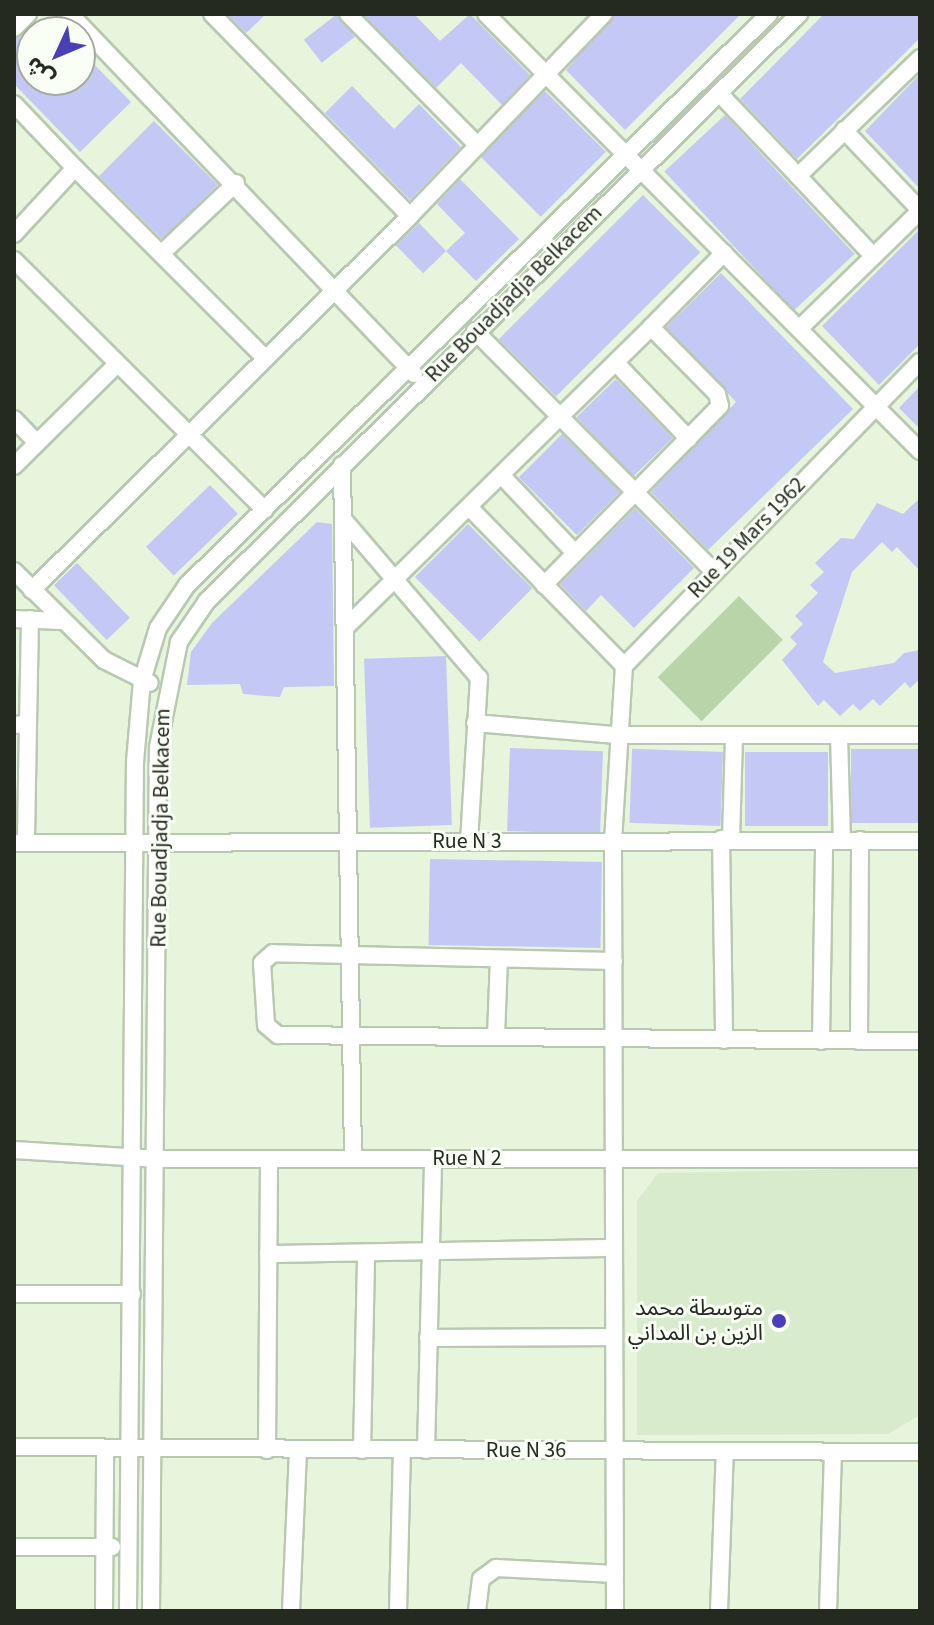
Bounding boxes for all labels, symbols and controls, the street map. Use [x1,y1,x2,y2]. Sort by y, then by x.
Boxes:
north arrow [16,16,96,96]
text: ش [18,49,62,93]
street label: Rue Bouadjadja Belkacem [420,200,608,388]
street label: Rue 19 Mars 1962 [683,472,811,604]
street label: Rue Bouadjadja Belkacem [146,708,176,948]
street label: Rue N 3 [432,829,502,855]
street label: Rue N 2 [432,1146,502,1172]
place label: متوسطة محمد الزين بن المداني [628,1295,763,1346]
marker: متوسطة محمد الزين بن المداني [770,1312,788,1330]
street label: Rue N 36 [486,1438,566,1464]

